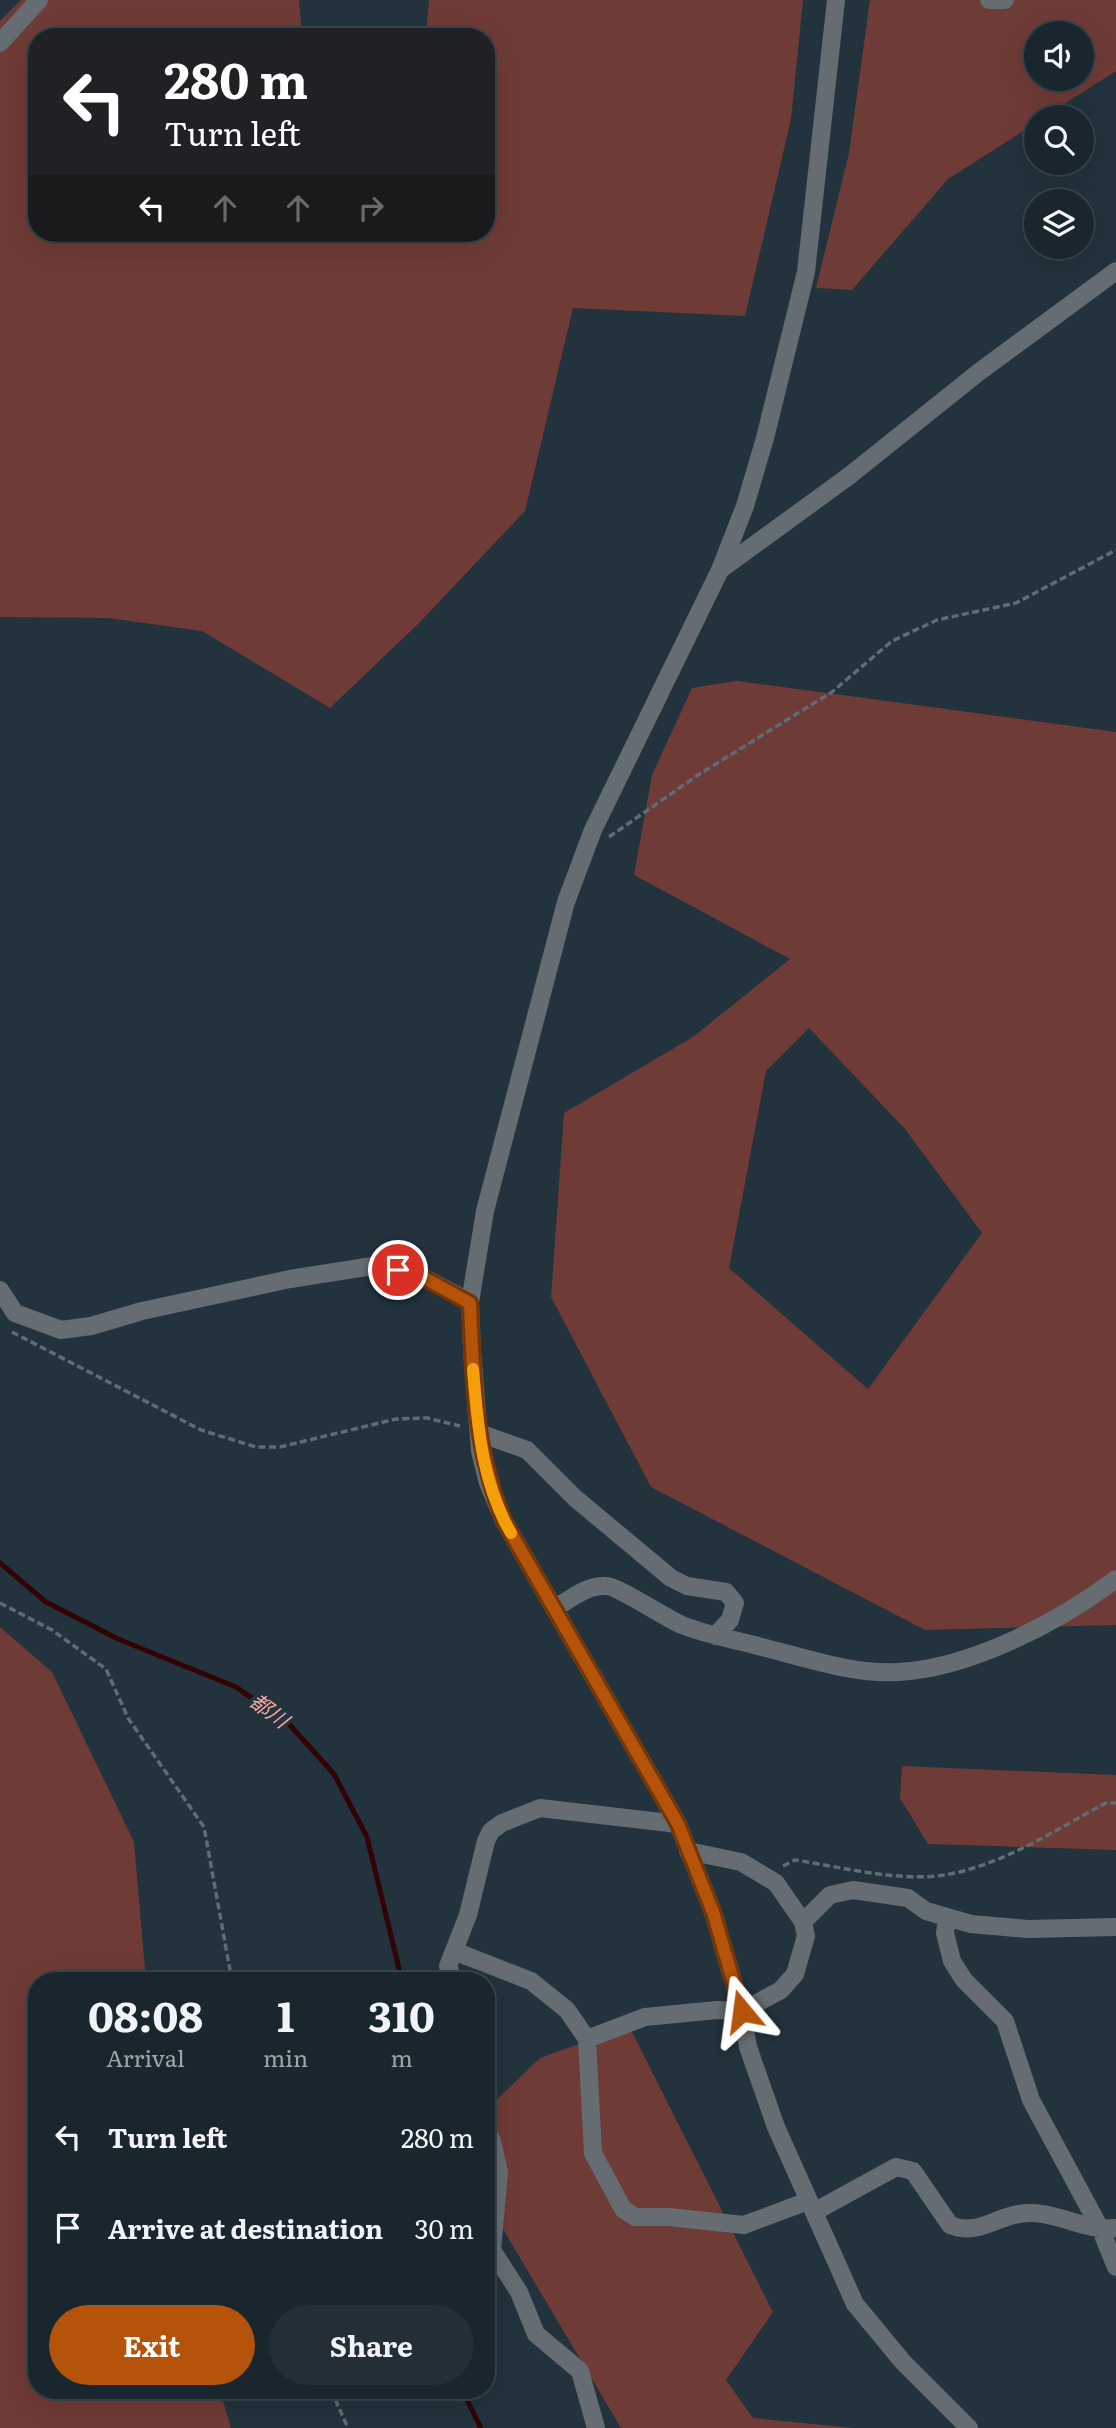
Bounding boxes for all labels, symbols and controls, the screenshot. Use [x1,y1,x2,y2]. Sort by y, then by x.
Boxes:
map controls [1024,21,1094,259]
button: sound [1024,21,1094,91]
text: 280 m [164,41,308,114]
icon: left [49,56,140,147]
button: search [1024,105,1094,175]
text: Turn left [164,108,301,156]
icon: left [133,189,171,227]
icon: ahead [206,189,244,227]
icon: ahead [279,189,317,227]
icon: right [352,189,390,227]
button: layers [1024,189,1094,259]
pin [368,1240,428,1300]
icon: arrive [379,1251,417,1289]
water label: 都川 [244,1684,298,1735]
position arrow [705,1974,779,2048]
text: 08:08 [88,1983,203,2045]
text: 1 [277,1983,294,2045]
text: 310 [368,1983,435,2045]
text: Arrival [106,2040,185,2074]
text: min [263,2040,308,2074]
text: m [390,2040,413,2074]
text: Turn left [108,2117,227,2156]
text: 280 m [401,2117,474,2156]
icon: left [49,2118,87,2156]
text: Arrive at destination [108,2208,383,2247]
text: 30 m [414,2208,474,2247]
icon: arrive [49,2209,87,2247]
button: Exit [49,2305,255,2385]
button: Share [269,2305,474,2385]

